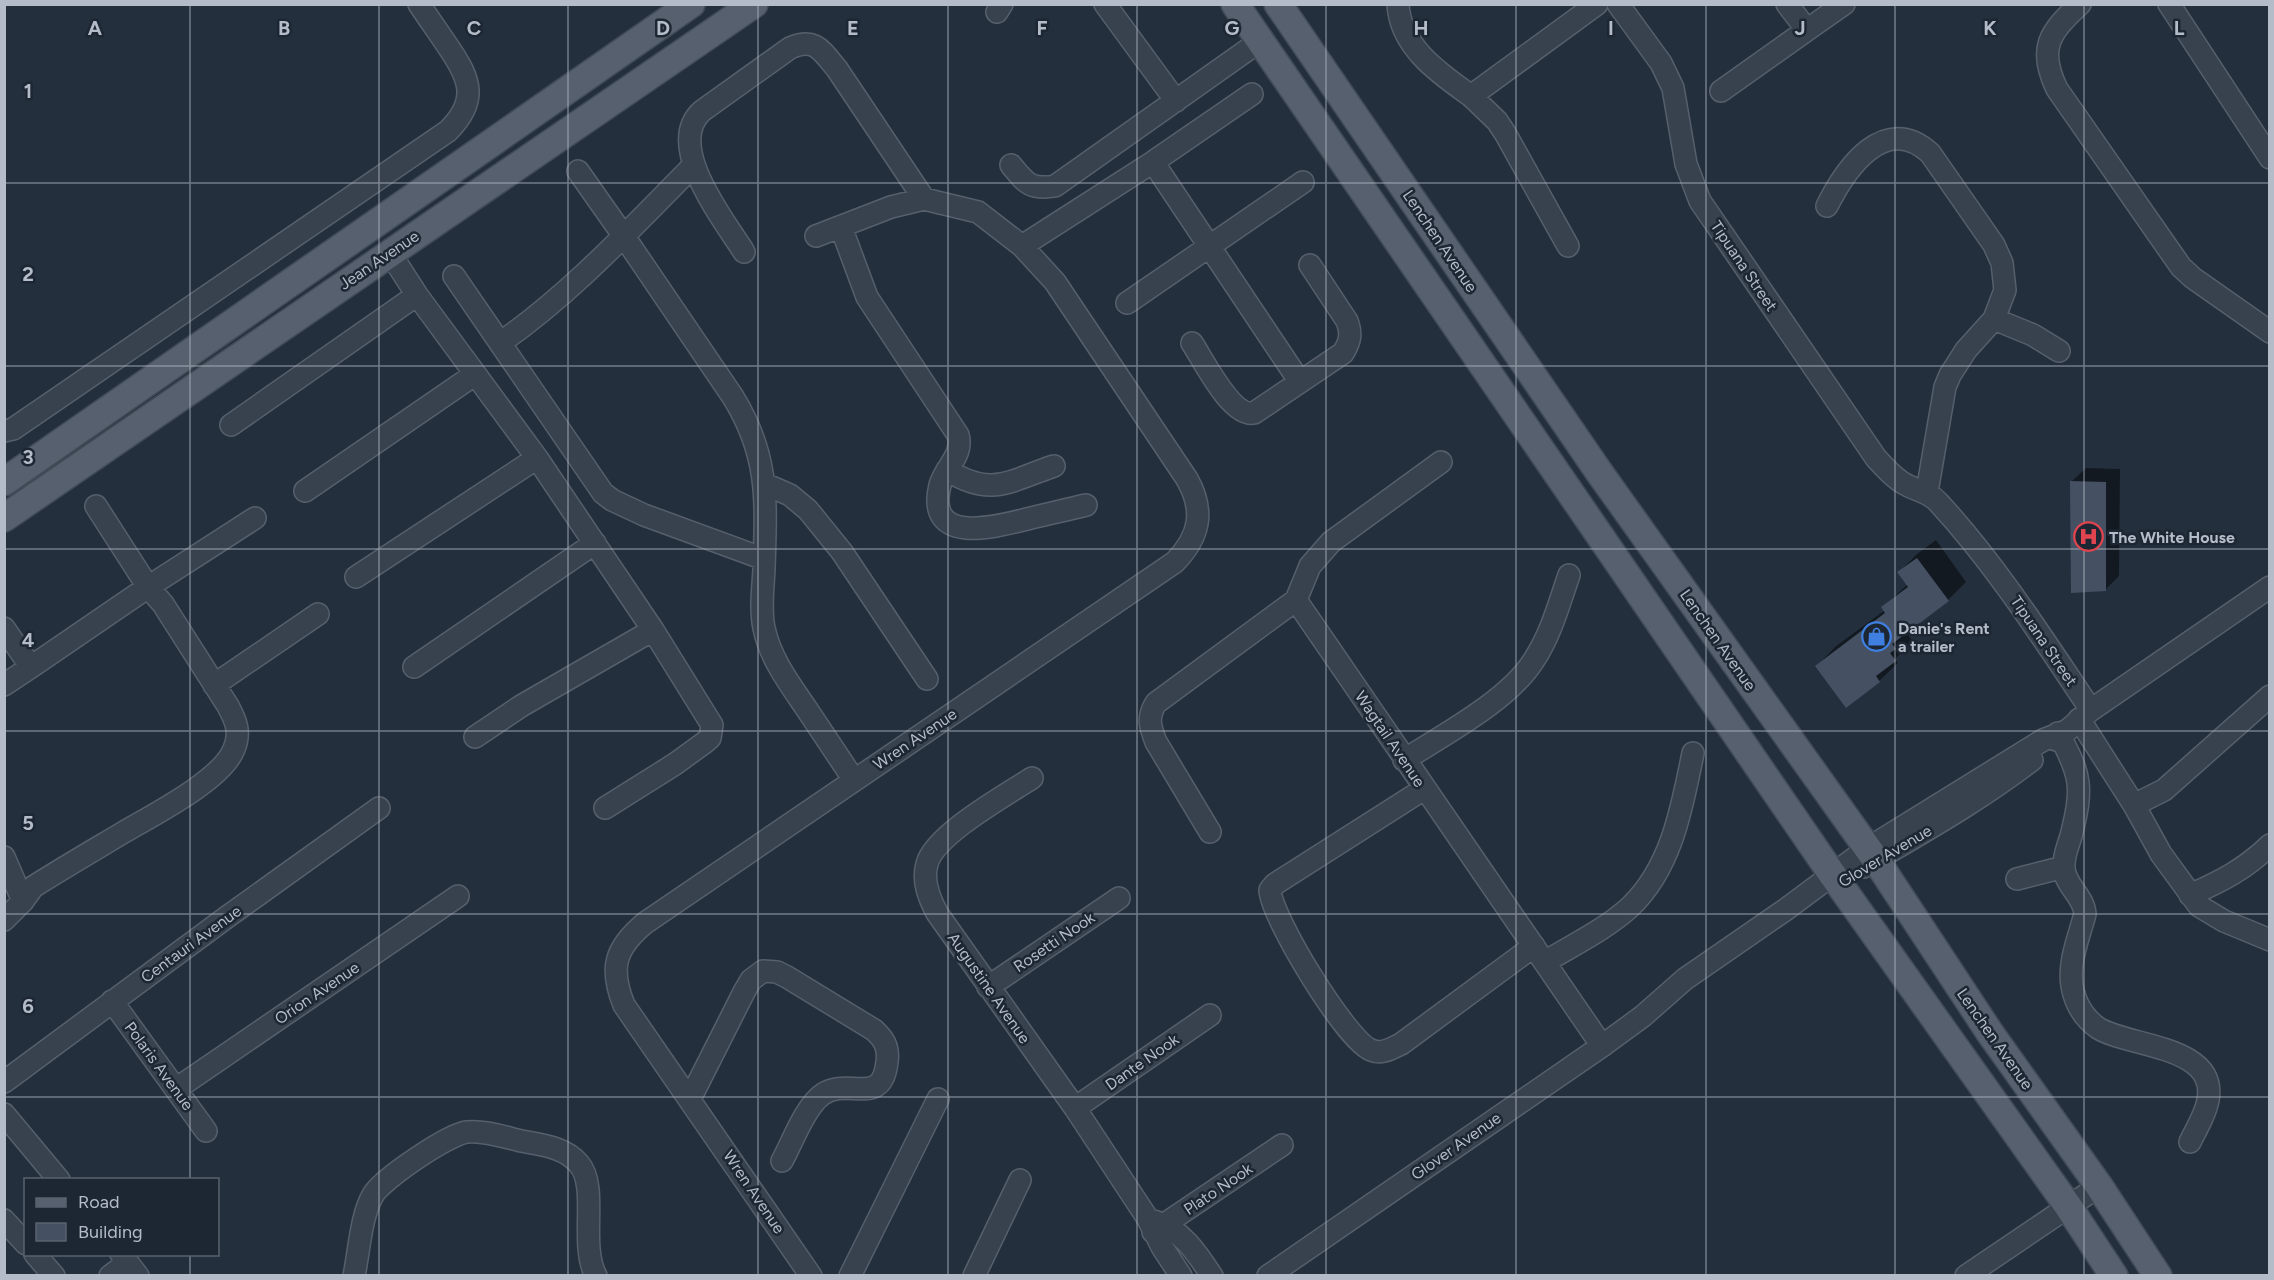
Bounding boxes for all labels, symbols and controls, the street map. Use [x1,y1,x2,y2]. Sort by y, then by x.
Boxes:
text: A [88,16,103,40]
text: B [278,16,290,40]
text: C [467,16,481,40]
text: D [656,16,670,40]
text: E [847,16,859,40]
text: F [1036,16,1048,40]
text: G [1225,16,1240,40]
text: H [1414,16,1429,40]
text: I [1608,16,1614,40]
text: J [1794,16,1806,40]
text: K [1983,16,1997,40]
text: L [2174,16,2185,40]
text: 1 [24,79,32,103]
street label: Lenchen Avenue [1399,186,1481,296]
street label: Tipuana Street [1707,217,1781,315]
street label: Jean Avenue [336,226,423,294]
text: 2 [22,262,34,286]
text: 3 [22,445,34,469]
hospital icon: The White House [2072,521,2104,553]
place label: The White House [2109,528,2235,547]
street label: Lenchen Avenue [1676,586,1760,695]
street label: Tipuana Street [2007,592,2081,690]
place label: Danie's Rent a trailer [1898,619,1990,656]
shop icon: Danie's Rent a trailer [1861,621,1893,653]
text: 4 [22,628,35,652]
street label: Wagtail Avenue [1351,687,1429,791]
street label: Wren Avenue [870,704,960,774]
text: 5 [22,811,34,835]
street label: Glover Avenue [1835,821,1935,891]
street label: Centauri Avenue [137,901,245,987]
street label: Rosetti Nook [1010,908,1098,976]
street label: Augustine Avenue [944,929,1035,1047]
street label: Orion Avenue [271,958,363,1028]
street label: Lenchen Avenue [1953,985,2037,1094]
text: 6 [22,994,34,1018]
street label: Polaris Avenue [121,1018,198,1114]
street label: Dante Nook [1102,1030,1183,1094]
street label: Glover Avenue [1408,1108,1505,1184]
street label: Wren Avenue [719,1147,789,1237]
street label: Plato Nook [1180,1159,1256,1219]
legend [24,1178,219,1256]
text: Road [78,1191,119,1213]
text: Building [78,1221,143,1243]

